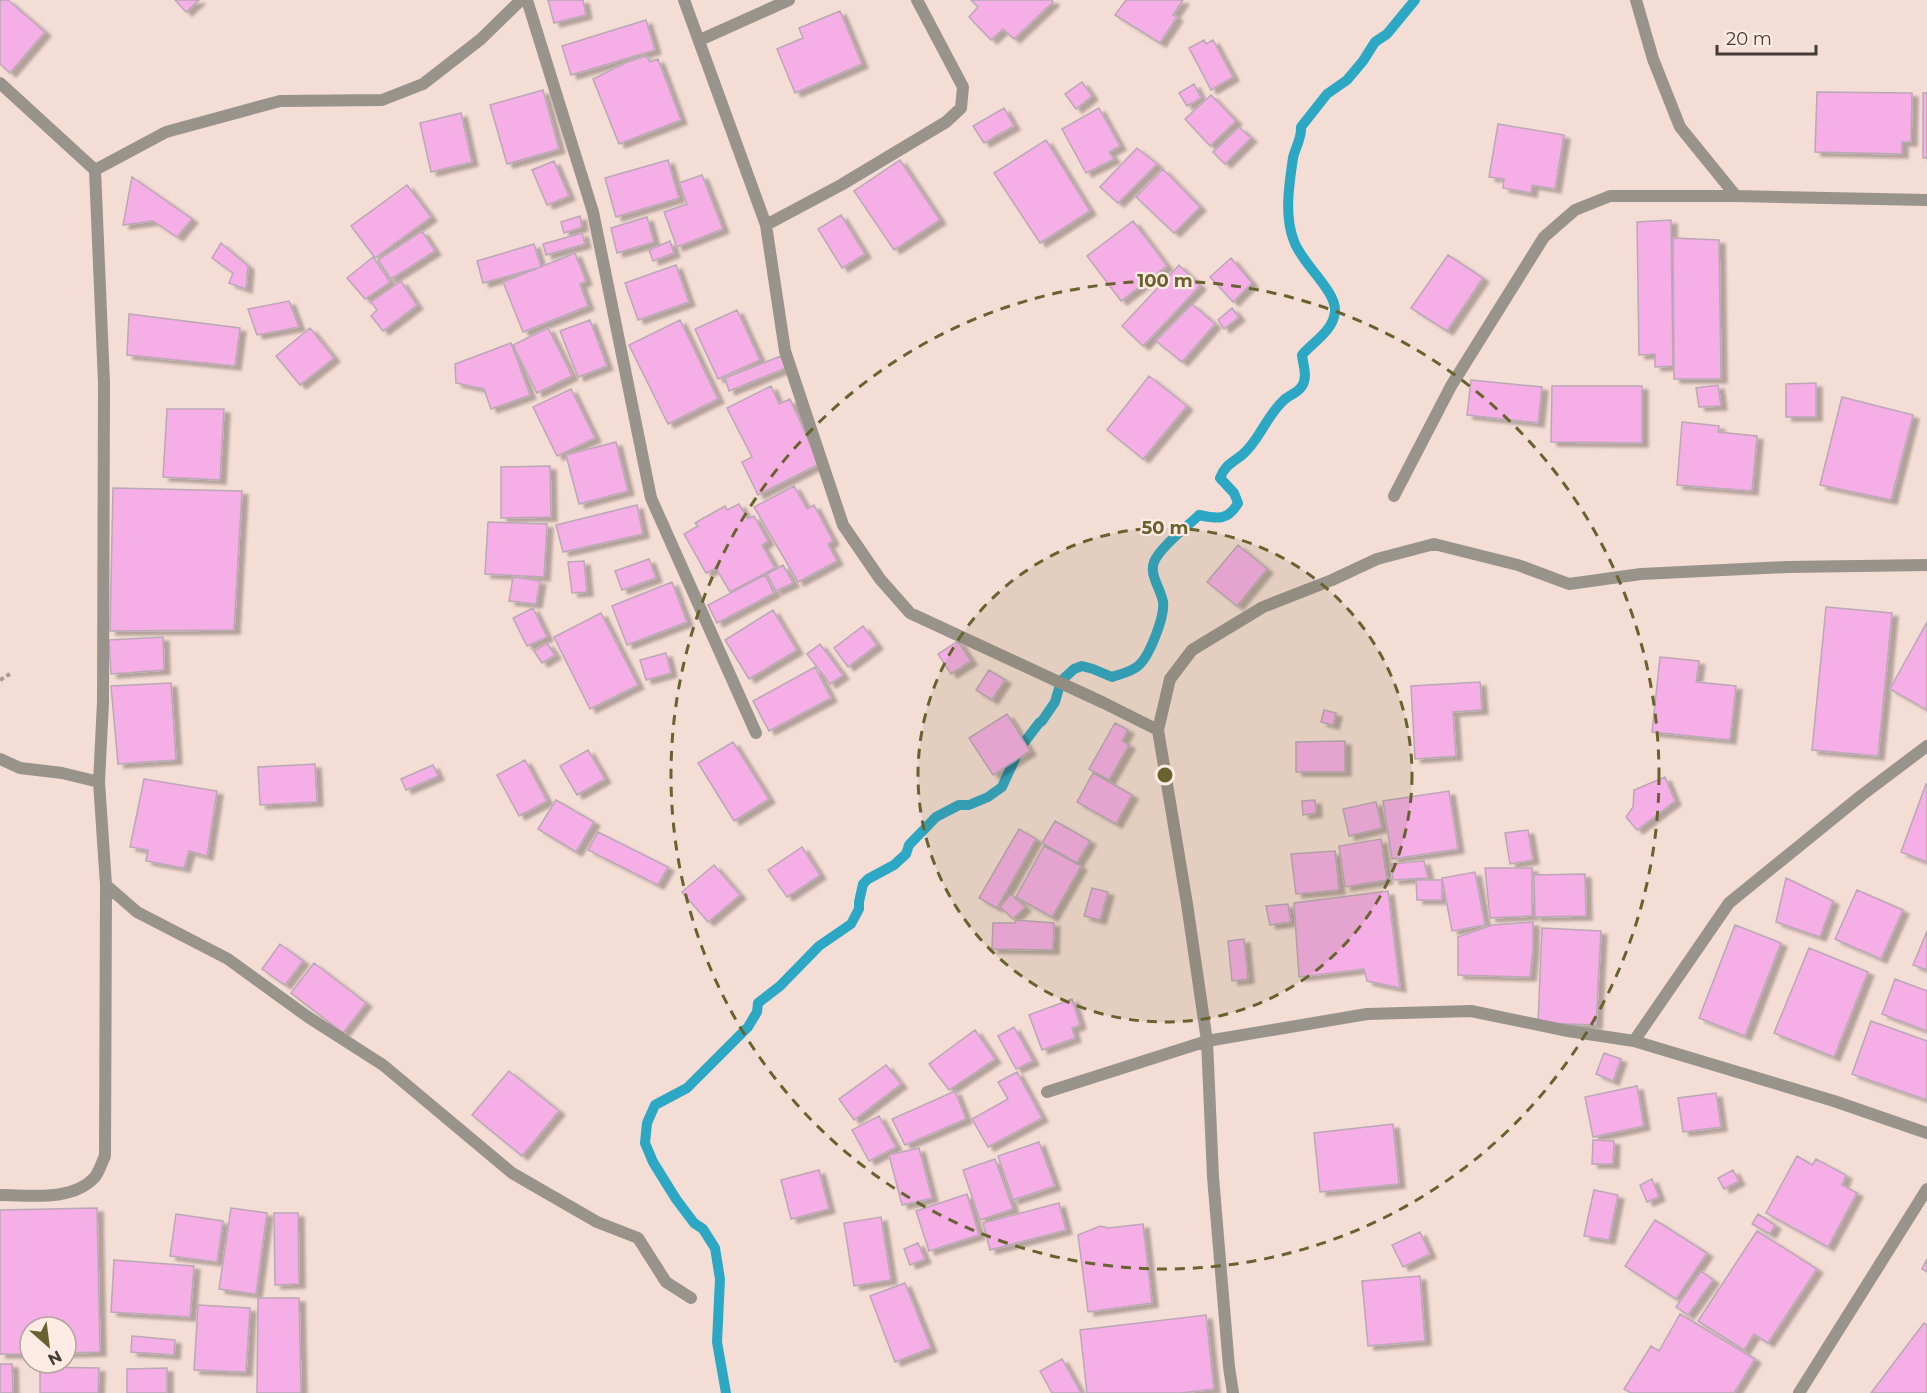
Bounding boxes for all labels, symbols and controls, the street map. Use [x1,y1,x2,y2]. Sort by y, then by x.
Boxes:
scale bar [1717,18,1816,56]
text: 20 m [1726,28,1772,50]
text: 100 m [1137,270,1193,292]
text: 50 m [1142,517,1188,539]
centre of rings [1155,765,1175,785]
north arrow [18,1315,78,1375]
text: N [45,1346,65,1369]

